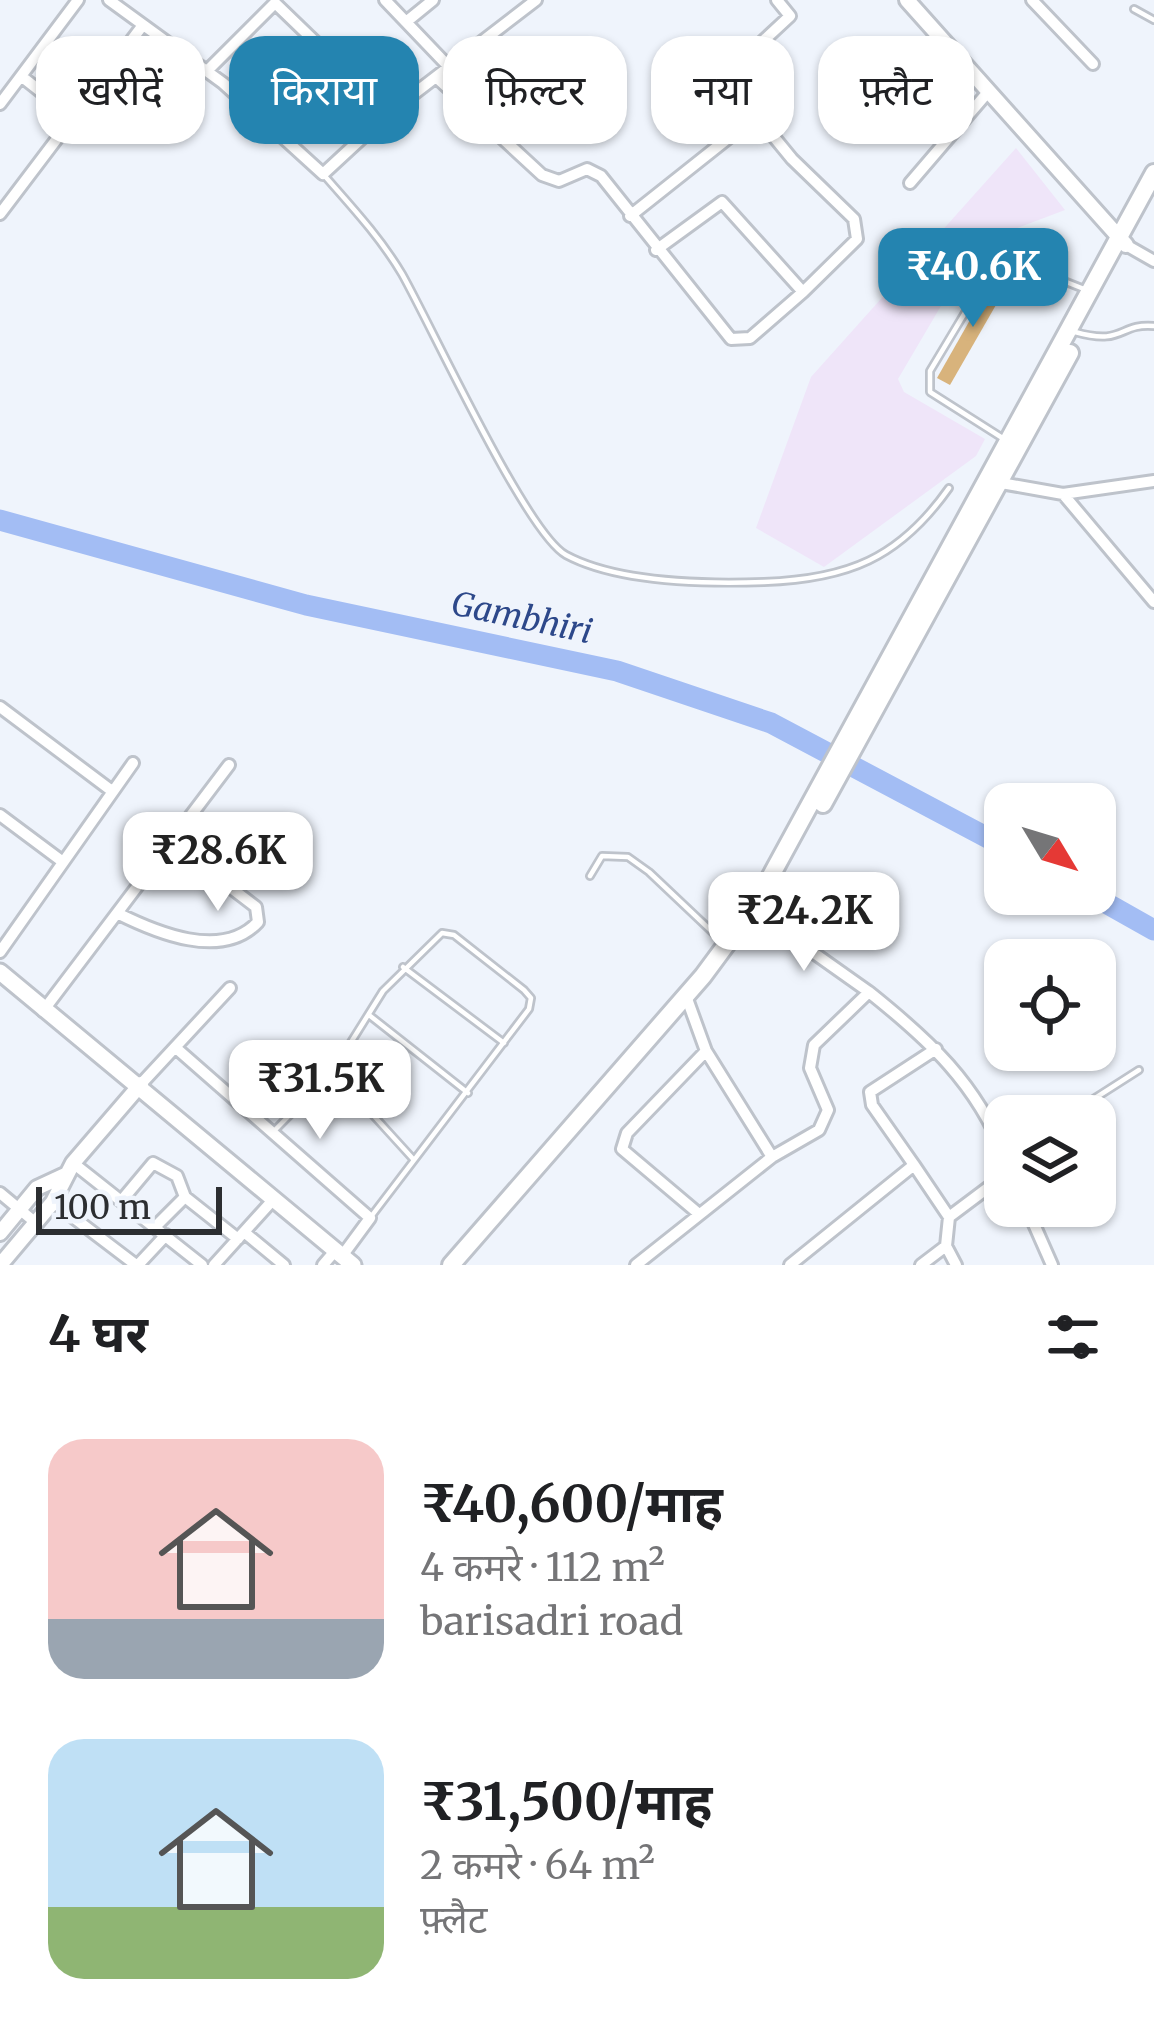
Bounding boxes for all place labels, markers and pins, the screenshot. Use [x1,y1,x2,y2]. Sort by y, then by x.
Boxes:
pin: ₹40.6K [875,228,1071,330]
pin: ₹28.6K [120,812,316,914]
pin: ₹24.2K [706,872,902,974]
pin: ₹31.5K [222,1040,418,1142]

